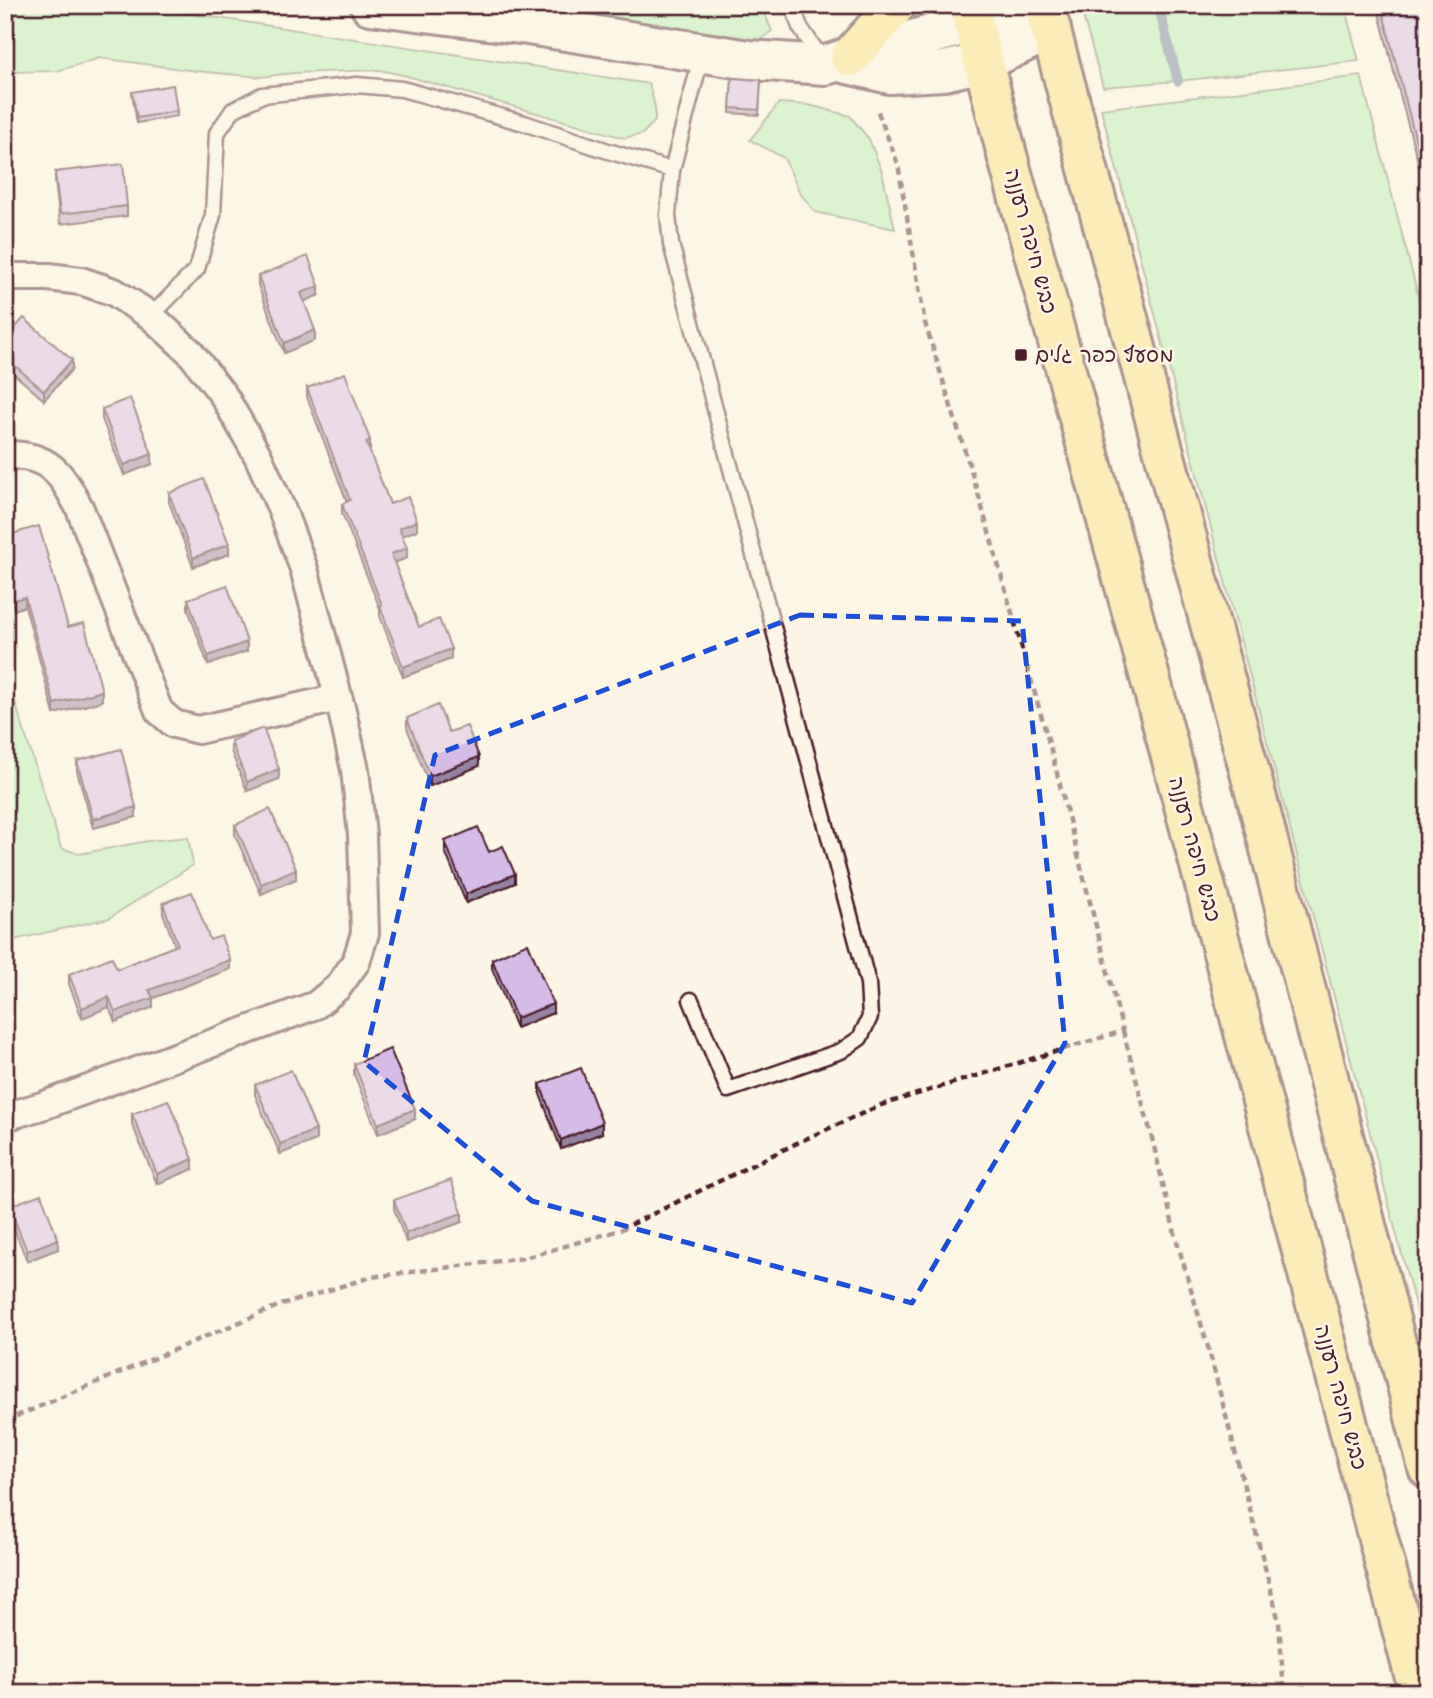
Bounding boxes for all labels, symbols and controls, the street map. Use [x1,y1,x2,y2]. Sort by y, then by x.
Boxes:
street label: כביש חיפה רעננה [998,165,1064,317]
place label: מסעף כפר גלים [1035,341,1174,369]
marker: מסעף כפר גלים [1013,347,1029,363]
street label: כביש חיפה רעננה [1162,773,1228,925]
street label: כביש חיפה רעננה [1308,1321,1374,1473]

